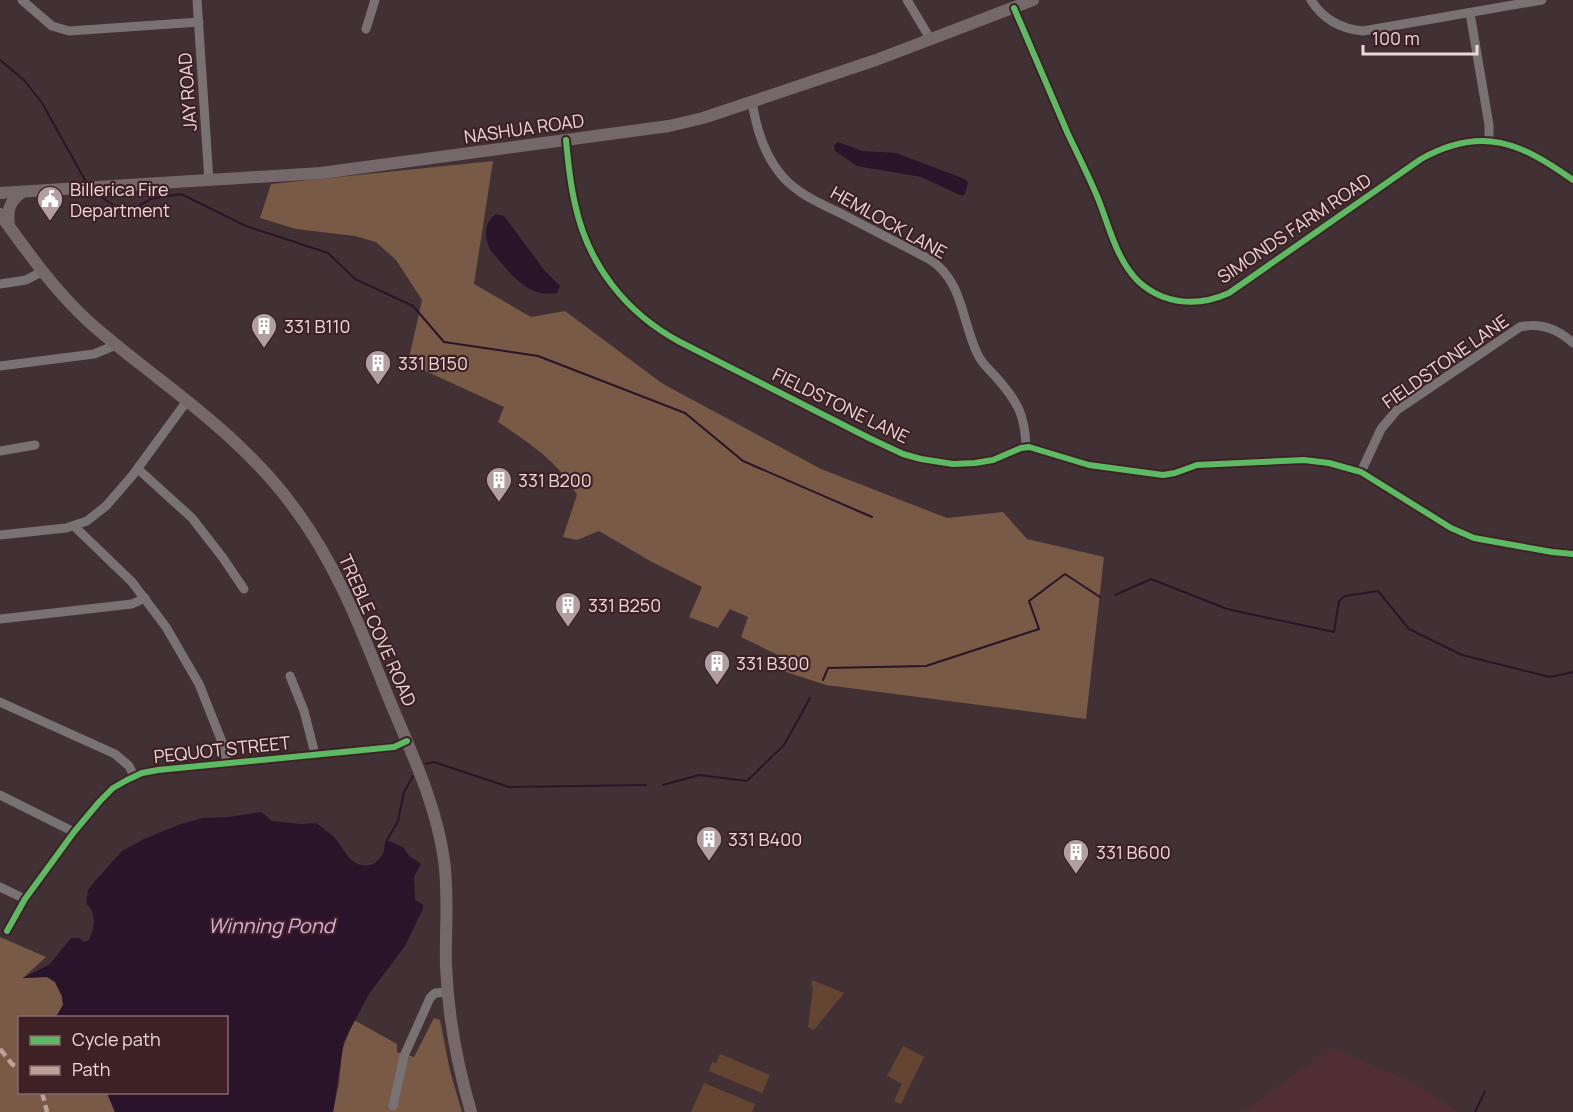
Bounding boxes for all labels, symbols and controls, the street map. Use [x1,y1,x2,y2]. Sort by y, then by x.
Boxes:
scale bar [1363,18,1477,56]
text: 100 m [1372,26,1420,50]
street label: JAY ROAD [172,52,202,132]
street label: NASHUA ROAD [462,108,586,148]
street label: SIMONDS FARM ROAD [1212,168,1376,288]
place label: Billerica Fire Department [70,177,170,222]
street label: HEMLOCK LANE [827,180,951,264]
public building icon: Billerica Fire Department [35,184,65,222]
street label: FIELDSTONE LANE [1377,308,1513,414]
building icon: 331 B110 [249,311,279,349]
place label: 331 B110 [284,314,351,338]
building icon: 331 B150 [363,348,393,386]
place label: 331 B150 [398,351,468,375]
street label: FIELDSTONE LANE [769,362,913,448]
building icon: 331 B200 [484,465,514,503]
place label: 331 B200 [518,468,592,492]
street label: TREBLE COVE ROAD [334,550,422,710]
building icon: 331 B250 [553,590,583,628]
place label: 331 B250 [588,593,661,617]
building icon: 331 B300 [702,648,732,686]
place label: 331 B300 [736,651,809,675]
street label: PEQUOT STREET [153,730,292,768]
building icon: 331 B400 [694,824,724,862]
place label: 331 B400 [728,827,802,851]
building icon: 331 B600 [1061,837,1091,875]
place label: 331 B600 [1096,840,1171,864]
water label: Winning Pond [208,912,337,939]
legend [18,1016,228,1094]
text: Cycle path [72,1027,161,1051]
text: Path [72,1057,110,1081]

